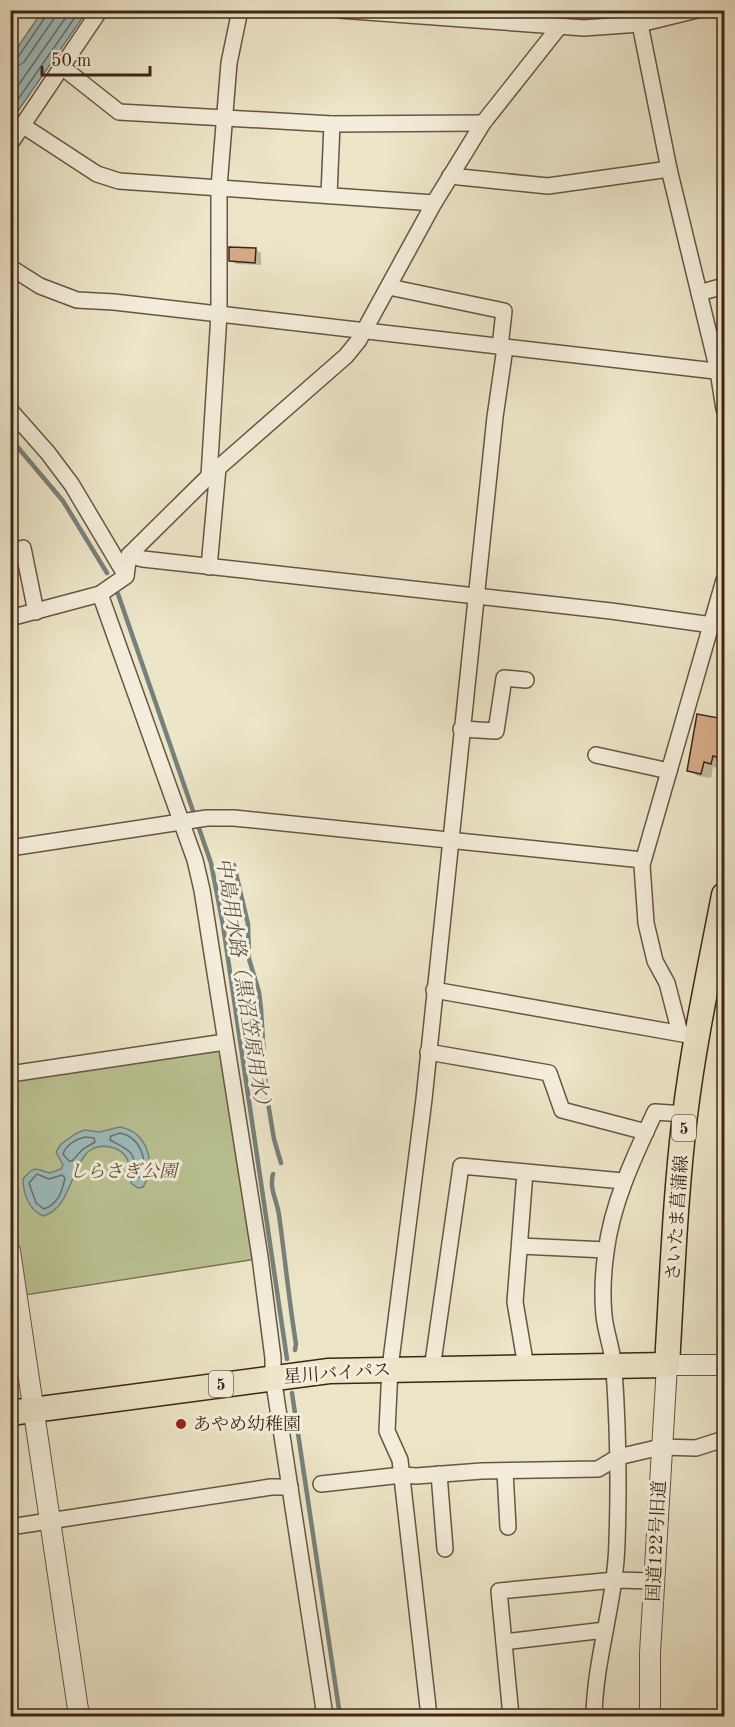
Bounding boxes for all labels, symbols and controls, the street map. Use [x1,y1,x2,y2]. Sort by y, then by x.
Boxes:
scale bar [42,39,150,77]
text: 50 m [51,52,91,70]
water label: 中島用水路（黒沼笠原用水） [212,856,274,1116]
road number: 5 [672,1115,696,1141]
street label: さいたま菖蒲線 [663,1154,691,1282]
park label: しらさぎ公園 [69,1162,180,1181]
street label: 星川バイパス [283,1360,391,1387]
road number: 5 [209,1371,233,1397]
place label: あやめ幼稚園 [193,1414,301,1434]
marker: あやめ幼稚園 [174,1417,188,1431]
street label: 国道122号旧道 [643,1480,669,1602]

